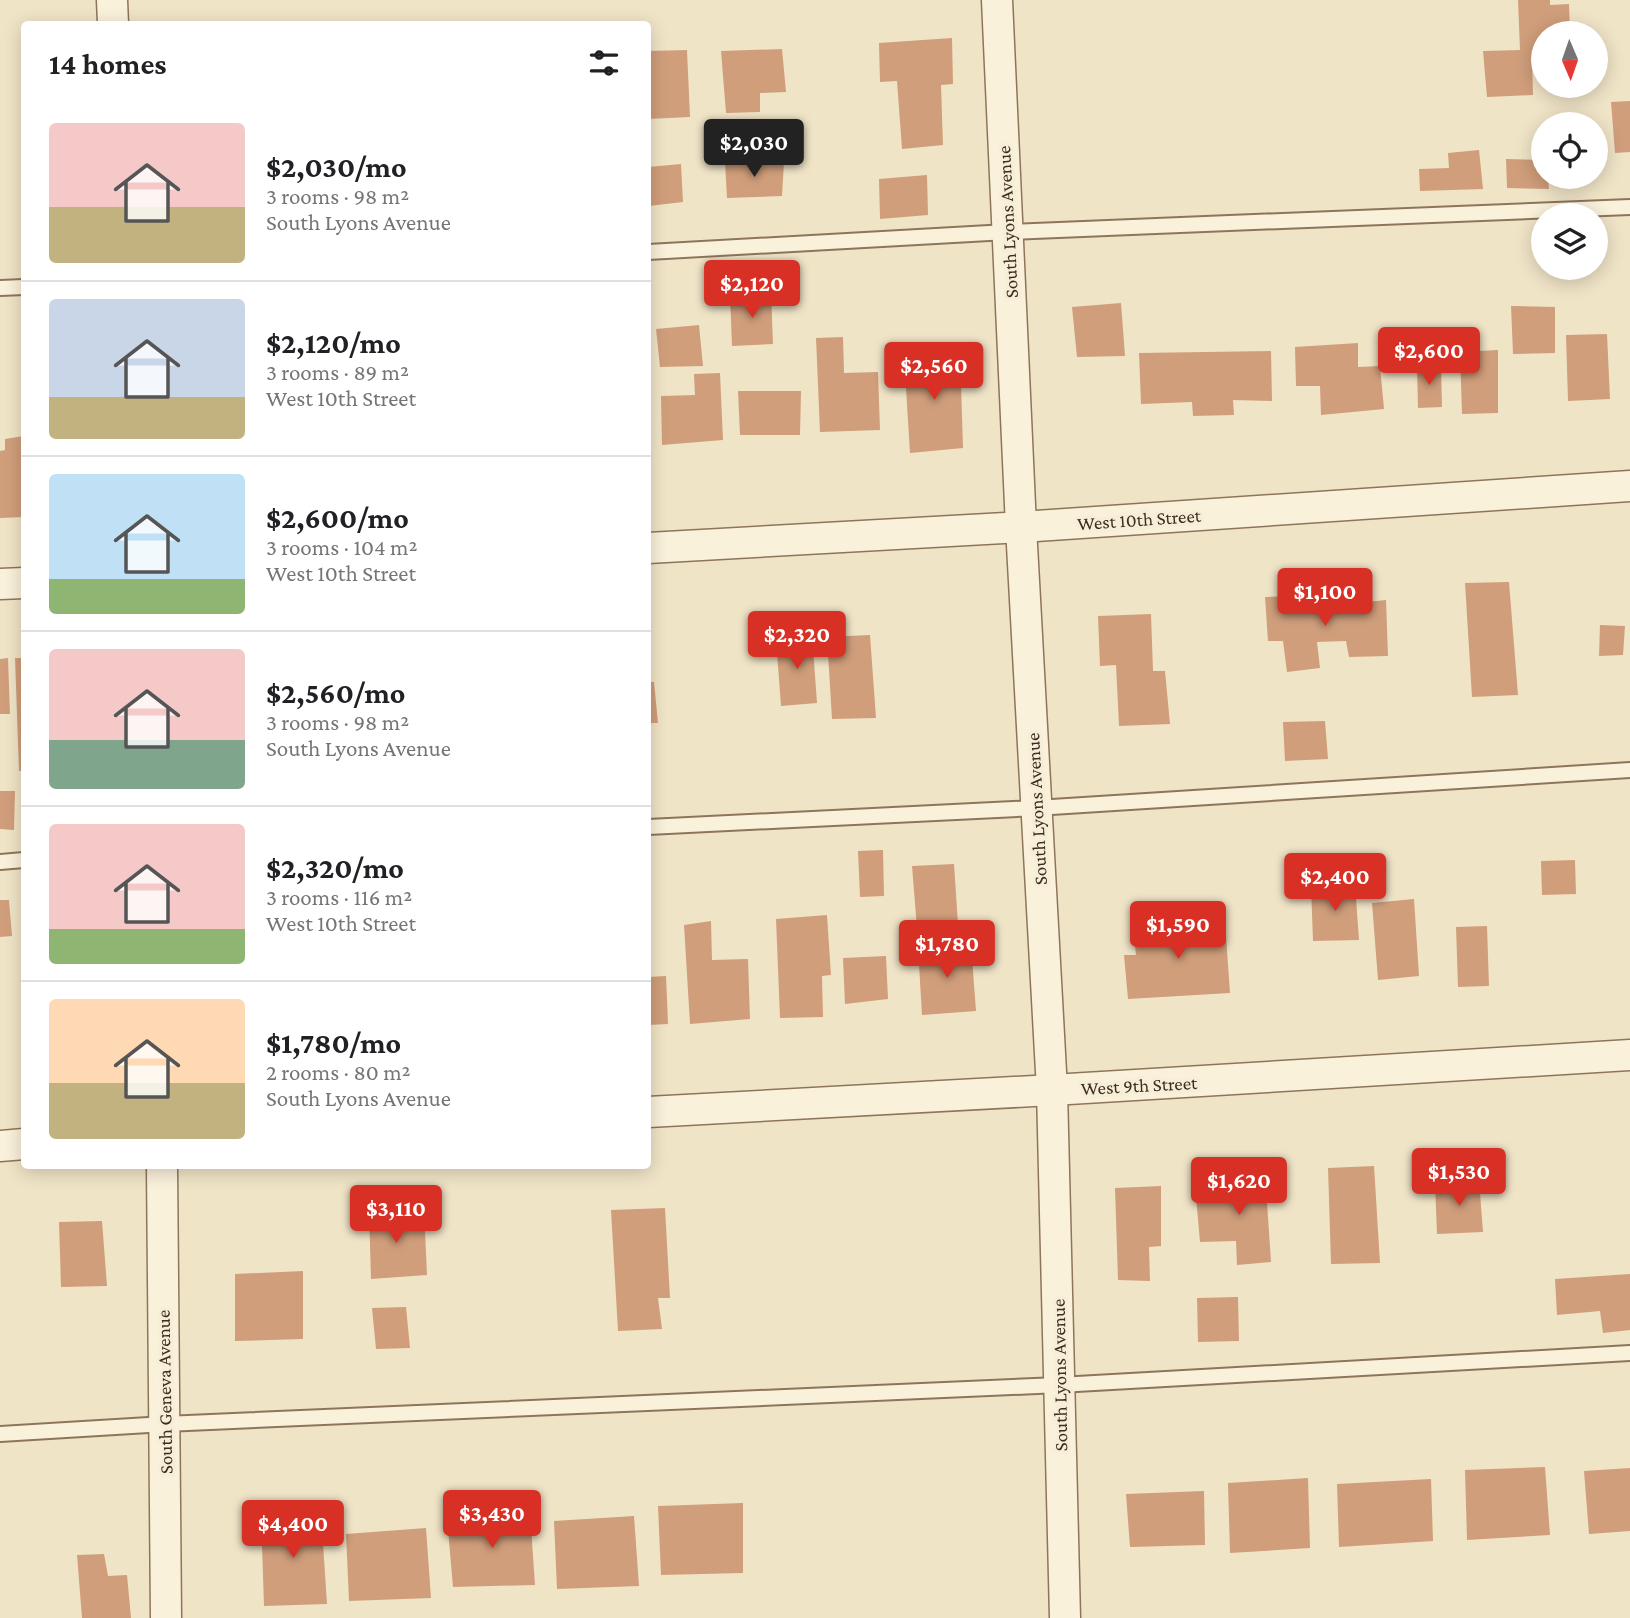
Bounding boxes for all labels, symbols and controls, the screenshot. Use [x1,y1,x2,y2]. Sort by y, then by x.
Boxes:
north arrow [1531,21,1608,98]
map controls [1531,21,1608,280]
icon: filters [585,44,623,82]
text: 14 homes [49,47,167,80]
button: locate [1531,112,1608,189]
pin: $2,030 [697,120,811,179]
text: $2,030 [720,129,788,155]
street label: South Lyons Avenue [993,145,1022,299]
text: $2,030/mo [266,150,407,183]
icon: home [105,151,189,235]
text: 3 rooms · 98 m² [266,183,409,209]
button: layers [1531,203,1608,280]
text: South Lyons Avenue [266,209,451,235]
pin: $2,120 [695,260,809,320]
text: $2,120 [720,270,784,296]
text: $2,120/mo [266,326,401,359]
icon: home [105,327,189,411]
pin: $2,600 [1372,328,1486,387]
text: $2,600 [1394,337,1464,363]
pin: $2,560 [877,342,991,402]
text: $2,560 [900,352,968,378]
text: 3 rooms · 89 m² [266,359,409,385]
text: West 10th Street [266,385,416,411]
text: $2,600/mo [266,501,409,534]
icon: home [105,502,189,586]
street label: West 10th Street [1076,505,1202,534]
text: 3 rooms · 104 m² [266,534,418,560]
text: West 10th Street [266,560,416,586]
pin: $1,100 [1268,568,1382,628]
text: $1,100 [1293,578,1357,604]
pin: $2,320 [740,612,854,671]
text: $2,320 [764,621,830,647]
text: $2,560/mo [266,676,405,709]
icon: home [105,677,189,761]
text: 3 rooms · 98 m² [266,709,409,735]
street label: South Lyons Avenue [1022,732,1051,886]
text: South Lyons Avenue [266,735,451,761]
text: $2,320/mo [266,851,404,884]
icon: home [105,852,189,936]
pin: $2,400 [1278,853,1392,913]
text: $2,400 [1300,863,1370,889]
text: 3 rooms · 116 m² [266,884,412,910]
pin: $1,590 [1121,902,1235,961]
text: West 10th Street [266,910,416,936]
text: $1,590 [1146,911,1210,937]
pin: $1,780 [890,920,1004,980]
text: $1,780 [915,930,979,956]
text: $1,780/mo [266,1026,401,1059]
icon: home [105,1027,189,1111]
text: 2 rooms · 80 m² [266,1059,411,1085]
street label: West 9th Street [1080,1072,1198,1099]
text: South Lyons Avenue [266,1085,451,1111]
pin: $1,530 [1402,1148,1516,1208]
pin: $1,620 [1182,1158,1296,1217]
text: $1,530 [1428,1158,1490,1184]
text: $1,620 [1207,1167,1271,1193]
pin: $3,110 [339,1186,453,1245]
text: $3,110 [366,1195,426,1221]
street label: South Lyons Avenue [1048,1298,1071,1452]
street label: South Geneva Avenue [153,1310,176,1474]
pin: $3,430 [435,1490,549,1550]
pin: $4,400 [236,1500,350,1560]
text: $3,430 [459,1500,525,1526]
text: $4,400 [258,1510,328,1536]

